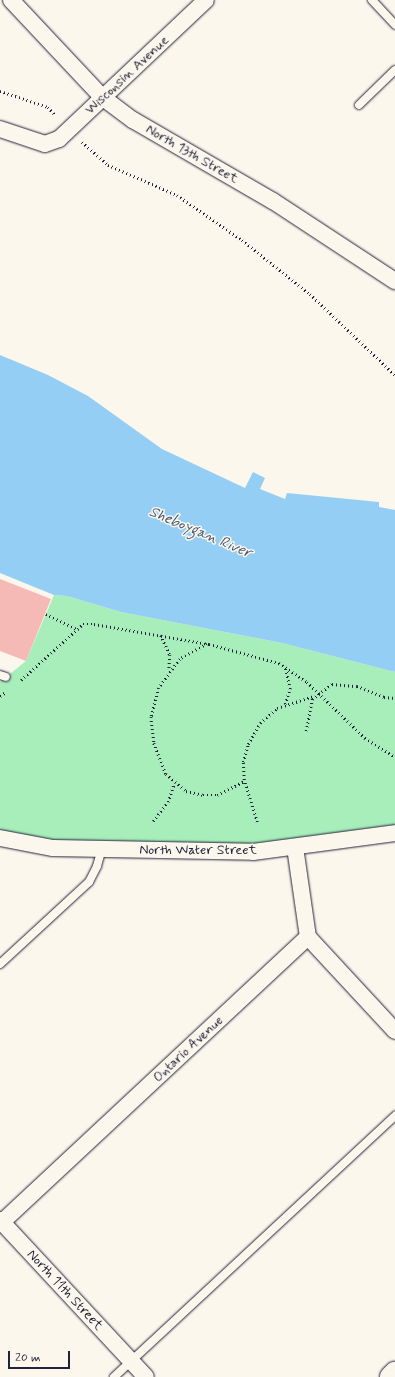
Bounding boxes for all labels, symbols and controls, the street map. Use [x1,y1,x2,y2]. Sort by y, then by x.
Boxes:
street label: Wisconsin Avenue [82,32,172,118]
street label: North 13th Street [143,121,241,187]
water label: Sheboygan River [146,503,254,563]
street label: North Water Street [139,842,257,858]
street label: Ontario Avenue [149,1012,227,1086]
street label: North 11th Street [23,1246,107,1334]
scale bar [10,1343,72,1369]
text: 20 m [15,1350,41,1366]

